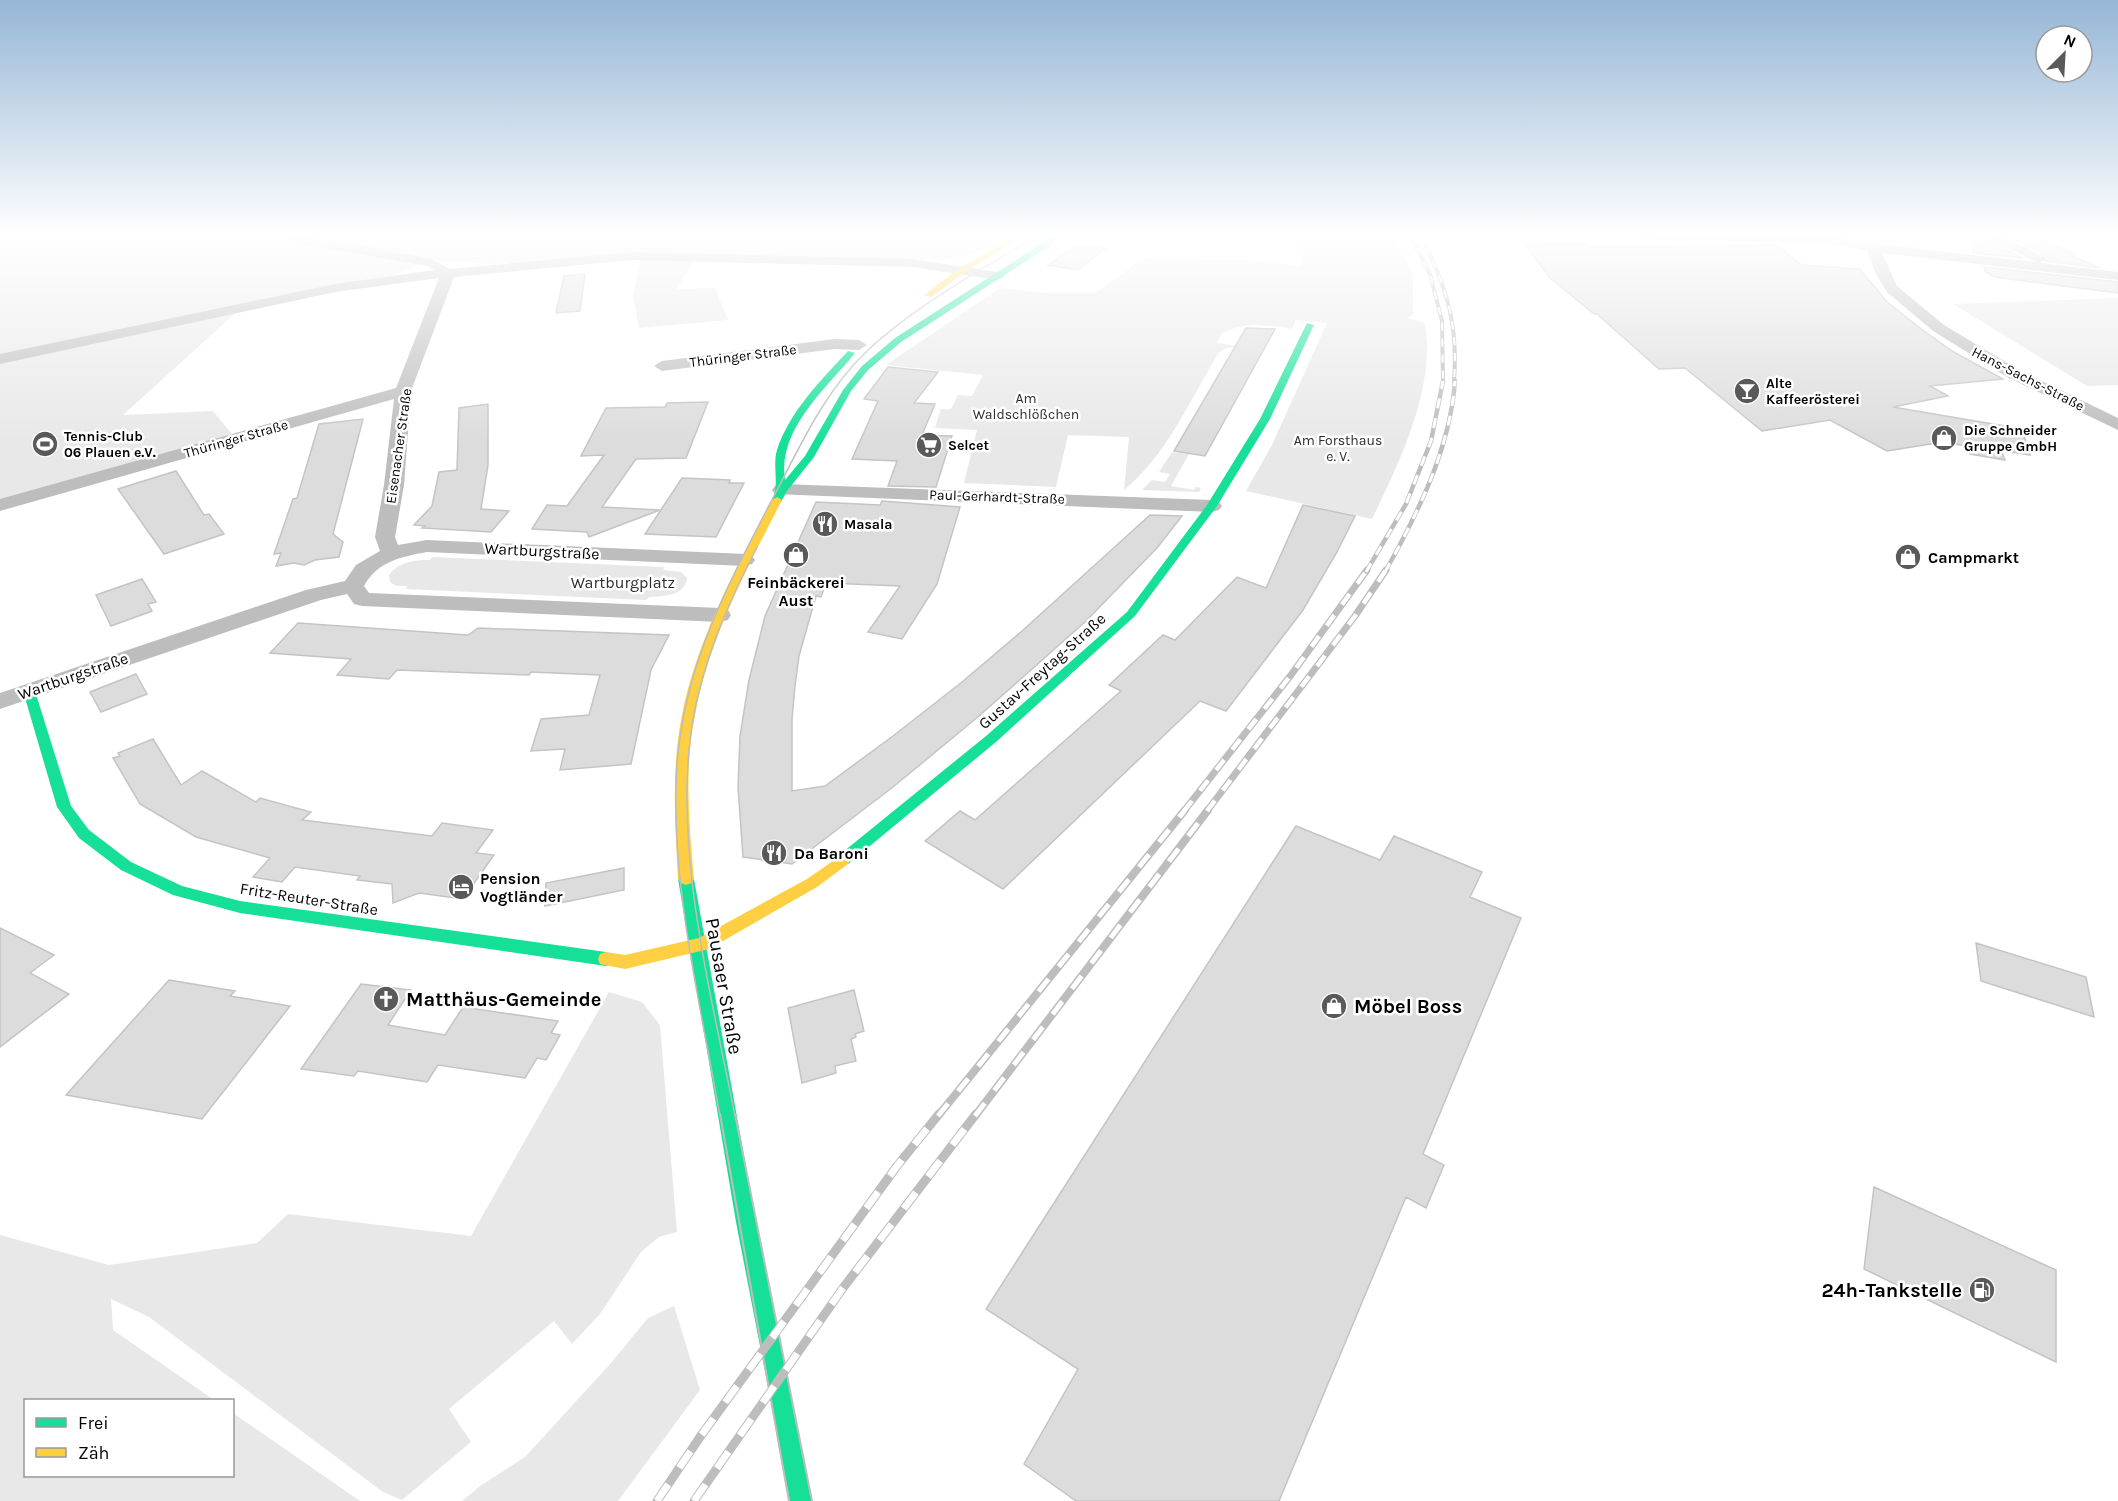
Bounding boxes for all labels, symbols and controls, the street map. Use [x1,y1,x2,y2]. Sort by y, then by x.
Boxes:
north arrow [2034,24,2094,84]
text: N [2061,30,2079,52]
street label: Thüringer Straße [689,341,797,371]
street label: Hans-Sachs-Straße [1969,343,2087,415]
place label: Alte Kaffeerösterei [1766,375,1860,408]
bar icon: Alte Kaffeerösterei [1732,376,1762,406]
street label: Eisenacher Straße [382,387,416,505]
park label: Am Waldschlößchen [973,390,1079,423]
street label: Thüringer Straße [182,416,290,462]
place label: Die Schneider Gruppe GmbH [1964,422,2057,455]
shop icon: Die Schneider Gruppe GmbH [1929,423,1959,453]
place label: Tennis-Club 06 Plauen e.V. [64,428,156,461]
sports icon: Tennis-Club 06 Plauen e.V. [30,429,60,459]
supermarket icon: Selcet [914,430,944,460]
park label: Am Forsthaus e. V. [1294,432,1382,465]
place label: Selcet [948,437,989,454]
street label: Paul-Gerhardt-Straße [929,486,1065,508]
restaurant icon: Masala [810,509,840,539]
place label: Masala [844,516,892,533]
street label: Wartburgstraße [484,538,600,564]
shop icon: Feinbäckerei Aust [781,540,811,570]
shop icon: Campmarkt [1893,542,1923,572]
place label: Campmarkt [1928,548,2019,567]
park label: Wartburgplatz [571,573,675,592]
place label: Feinbäckerei Aust [747,573,845,610]
street label: Gustav-Freytag-Straße [975,609,1109,733]
street label: Wartburgstraße [15,648,131,704]
restaurant icon: Da Baroni [759,838,789,868]
place label: Da Baroni [794,844,869,863]
place label: Pension Vogtländer [480,869,563,906]
hotel icon: Pension Vogtländer [446,872,476,902]
street label: Fritz-Reuter-Straße [239,879,379,919]
street label: Pausaer Straße [701,916,747,1056]
church icon: Matthäus-Gemeinde [371,984,401,1014]
place label: Matthäus-Gemeinde [406,988,601,1011]
shop icon: Möbel Boss [1319,991,1349,1021]
place label: Möbel Boss [1354,995,1462,1018]
fuel station icon: 24h-Tankstelle [1967,1275,1997,1305]
place label: 24h-Tankstelle [1822,1279,1962,1302]
legend [24,1399,234,1477]
text: Frei [78,1412,109,1434]
text: Zäh [78,1442,109,1464]

